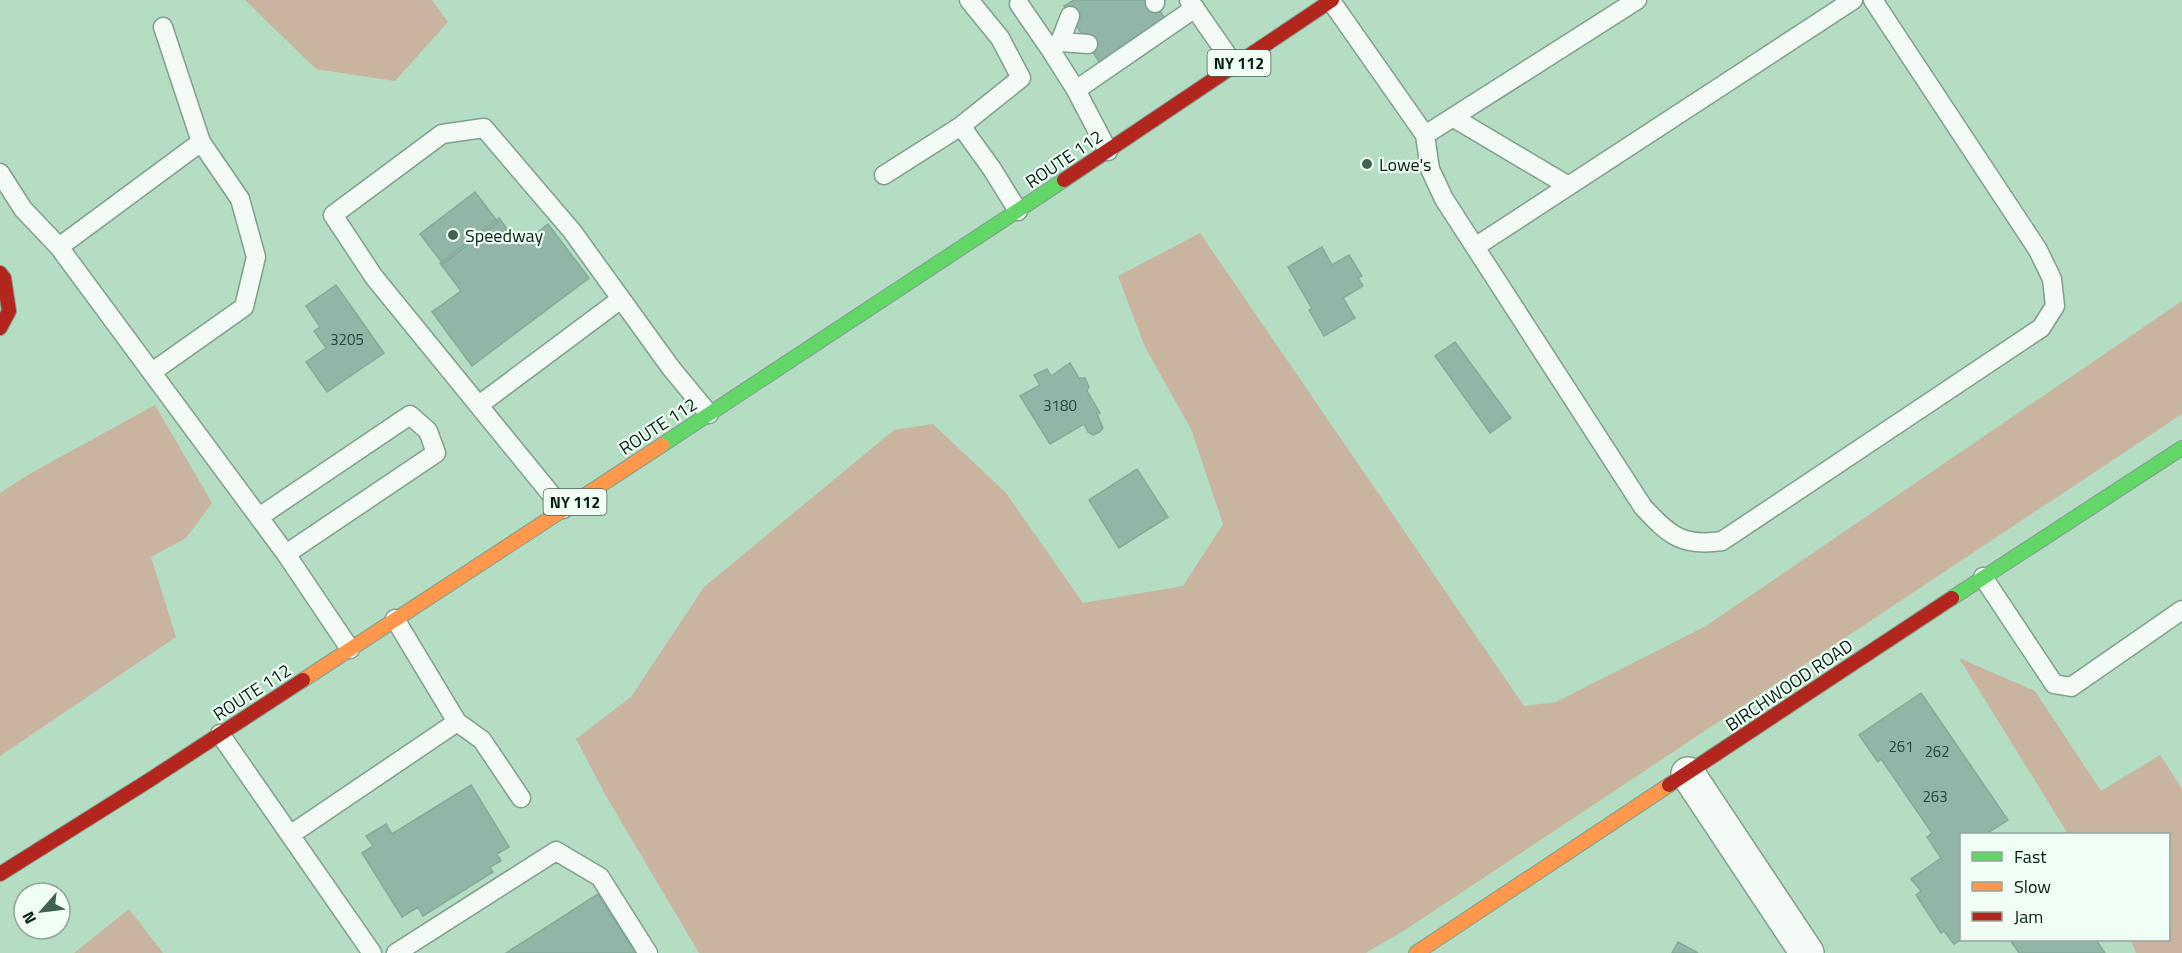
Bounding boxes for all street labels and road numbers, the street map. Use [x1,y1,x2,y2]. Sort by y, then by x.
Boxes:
road number: NY 112 [1208,50,1270,76]
street label: ROUTE 112 [1020,123,1108,195]
street label: ROUTE 112 [614,391,702,461]
road number: NY 112 [544,489,606,515]
street label: BIRCHWOOD ROAD [1720,632,1858,738]
street label: ROUTE 112 [208,657,296,727]

